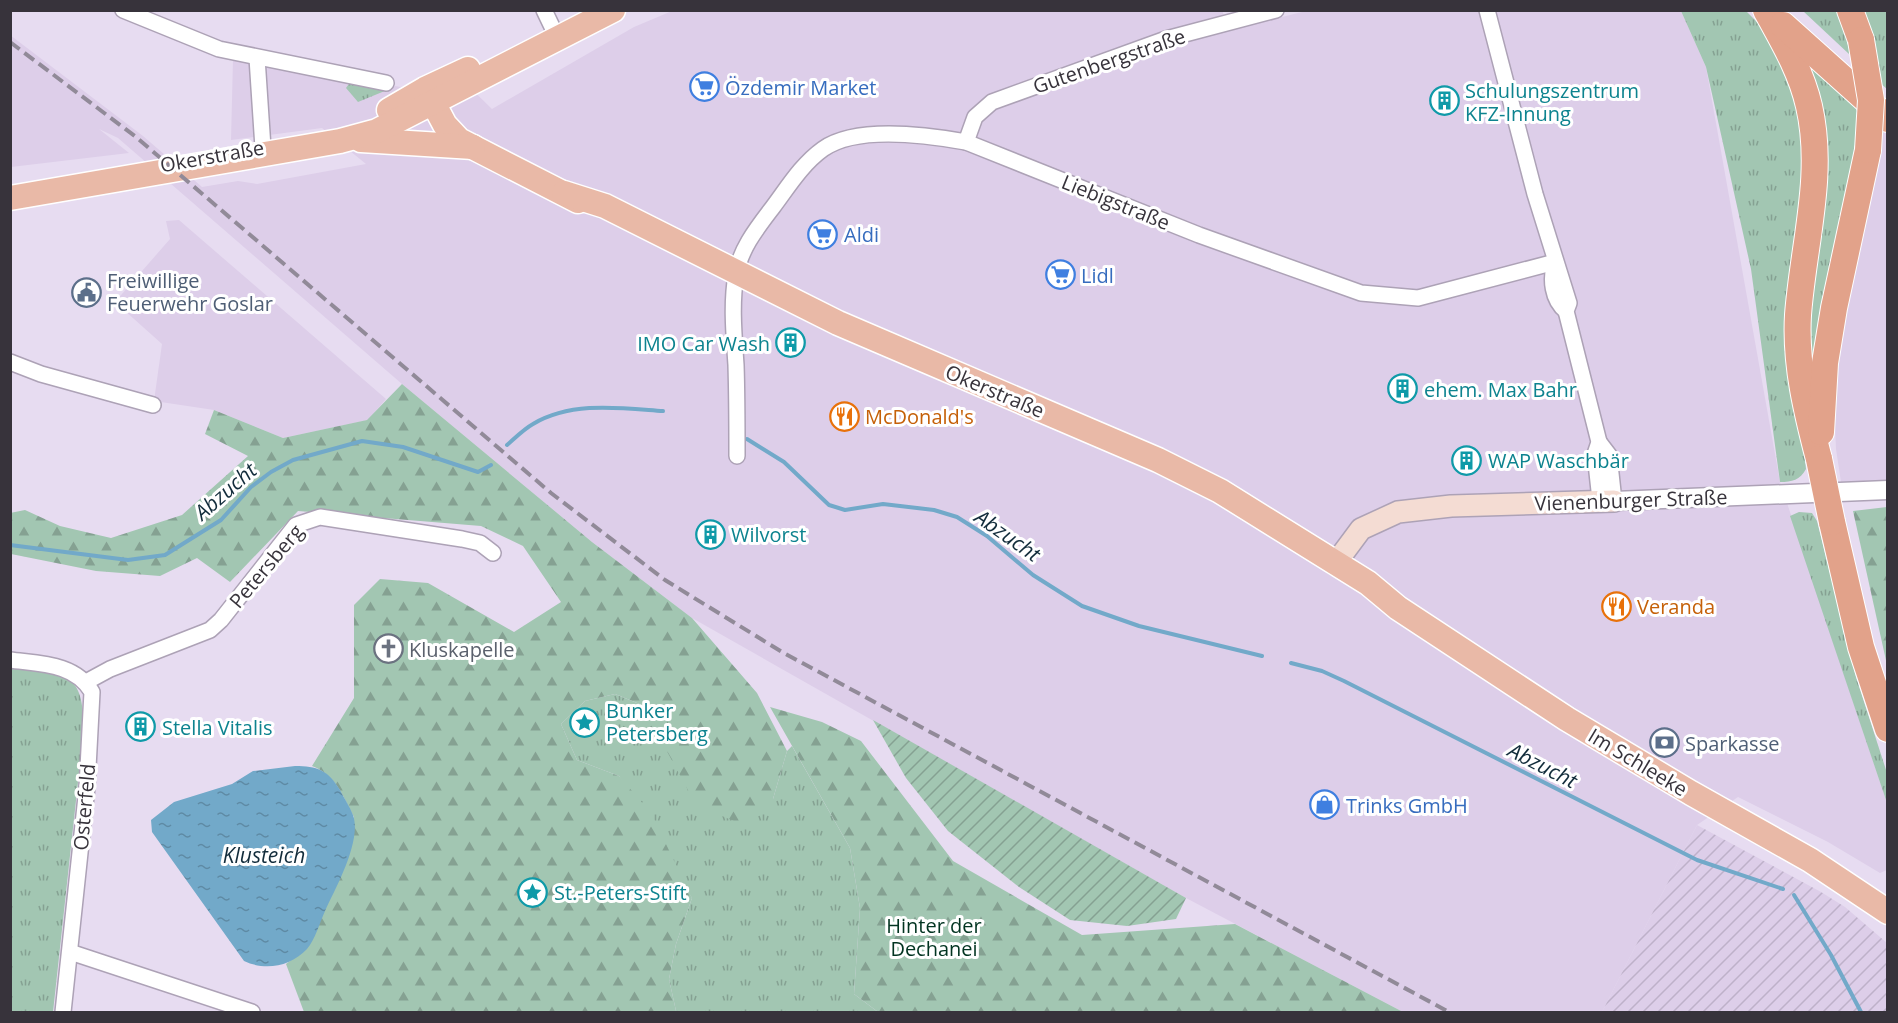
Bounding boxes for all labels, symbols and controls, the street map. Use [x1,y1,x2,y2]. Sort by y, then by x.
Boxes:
street label: Gutenbergstraße [1029,22,1189,100]
supermarket icon: Özdemir Market [688,71,720,103]
place label: Özdemir Market [725,74,876,101]
place label: Schulungszentrum KFZ-Innung [1465,77,1639,127]
building icon: Schulungszentrum KFZ-Innung [1428,85,1460,117]
street label: Okerstraße [158,134,266,178]
street label: Liebigstraße [1058,168,1174,236]
supermarket icon: Aldi [807,218,839,250]
place label: Aldi [844,221,879,248]
supermarket icon: Lidl [1044,259,1076,291]
place label: Lidl [1081,262,1114,289]
place label: Freiwillige Feuerwehr Goslar [107,267,273,317]
public building icon: Freiwillige Feuerwehr Goslar [70,276,102,308]
building icon: IMO Car Wash [775,327,807,359]
place label: IMO Car Wash [637,330,770,357]
street label: Okerstraße [941,358,1049,424]
building icon: ehem. Max Bahr [1387,373,1419,405]
place label: ehem. Max Bahr [1424,376,1577,403]
restaurant icon: McDonald's [828,400,860,432]
place label: McDonald's [865,403,974,430]
building icon: WAP Waschbär [1451,444,1483,476]
place label: WAP Waschbär [1488,447,1629,474]
water label: Abzucht [186,455,263,527]
street label: Vienenburger Straße [1534,483,1728,517]
water label: Abzucht [968,501,1047,568]
street label: Petersberg [223,518,309,614]
building icon: Wilvorst [694,518,726,550]
place label: Wilvorst [731,521,806,548]
restaurant icon: Veranda [1600,590,1632,622]
place label: Veranda [1637,593,1715,620]
church icon: Kluskapelle [372,633,404,665]
place label: Kluskapelle [409,636,515,663]
place label: Bunker Petersberg [606,697,708,747]
place icon: Bunker Petersberg [569,706,601,738]
building icon: Stella Vitalis [125,711,157,743]
place label: Stella Vitalis [162,714,273,741]
street label: Im Schleeke [1583,722,1693,802]
bank icon: Sparkasse [1648,727,1680,759]
place label: Sparkasse [1685,730,1779,757]
water label: Abzucht [1502,735,1583,795]
street label: Osterfeld [67,763,101,851]
shop icon: Trinks GmbH [1309,789,1341,821]
place label: Trinks GmbH [1346,792,1468,819]
water label: Klusteich [223,841,305,869]
place icon: St.-Peters-Stift [517,876,549,908]
place label: St.-Peters-Stift [554,879,687,906]
park label: Hinter der Dechanei [886,912,982,962]

